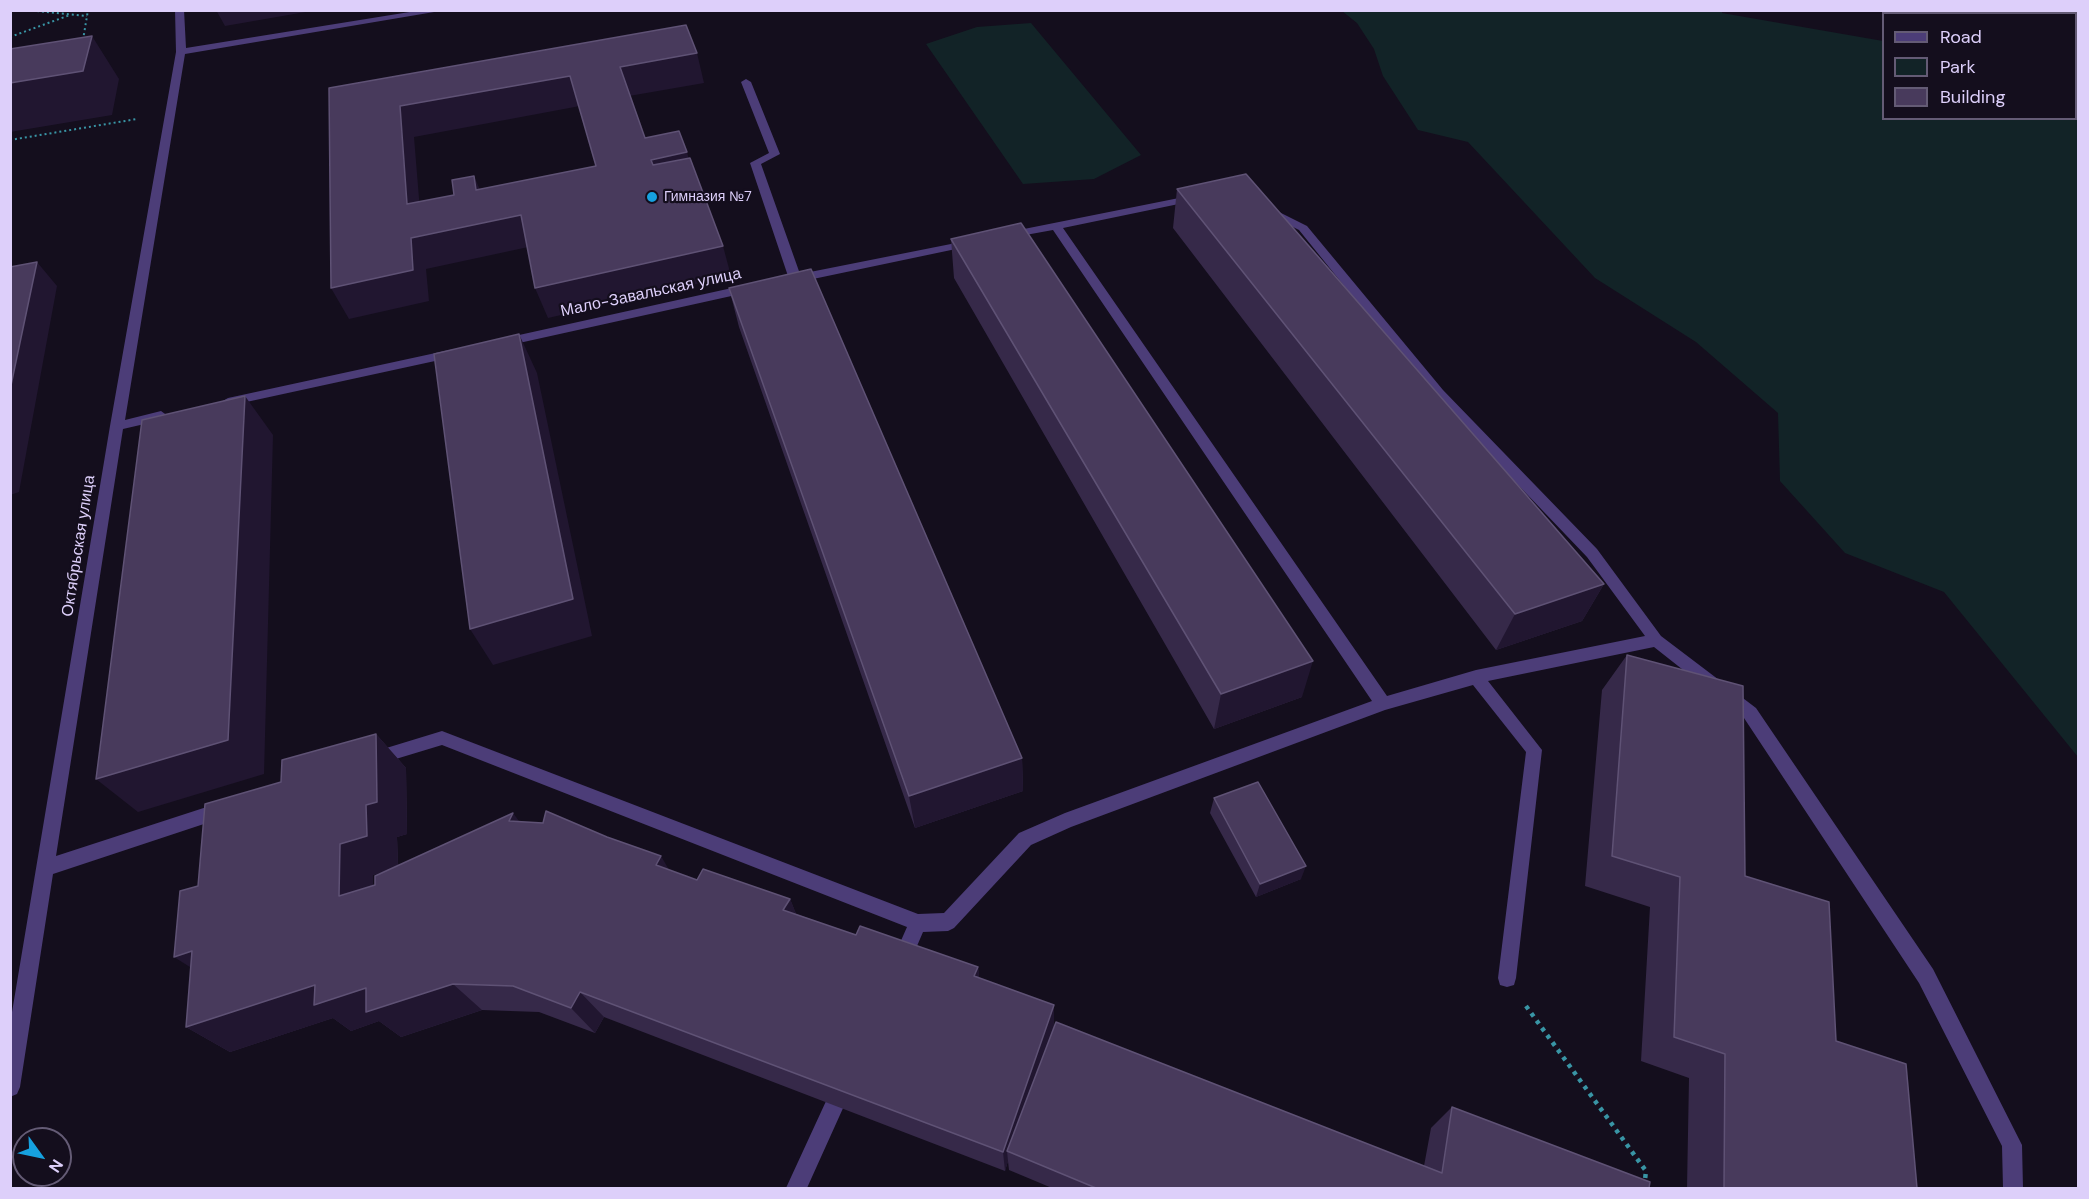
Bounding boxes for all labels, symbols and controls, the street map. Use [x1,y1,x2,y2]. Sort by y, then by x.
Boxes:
legend [1882,12,2077,120]
text: Road [1940,25,1982,49]
text: Park [1940,55,1976,79]
text: Building [1940,85,2005,109]
place label: Гимназия №7 [664,189,752,205]
marker: Гимназия №7 [645,190,659,204]
street label: Мало-Завальская улица [559,264,743,322]
street label: Октябрьская улица [58,474,100,618]
north arrow [12,1127,72,1187]
text: N [44,1155,68,1177]

